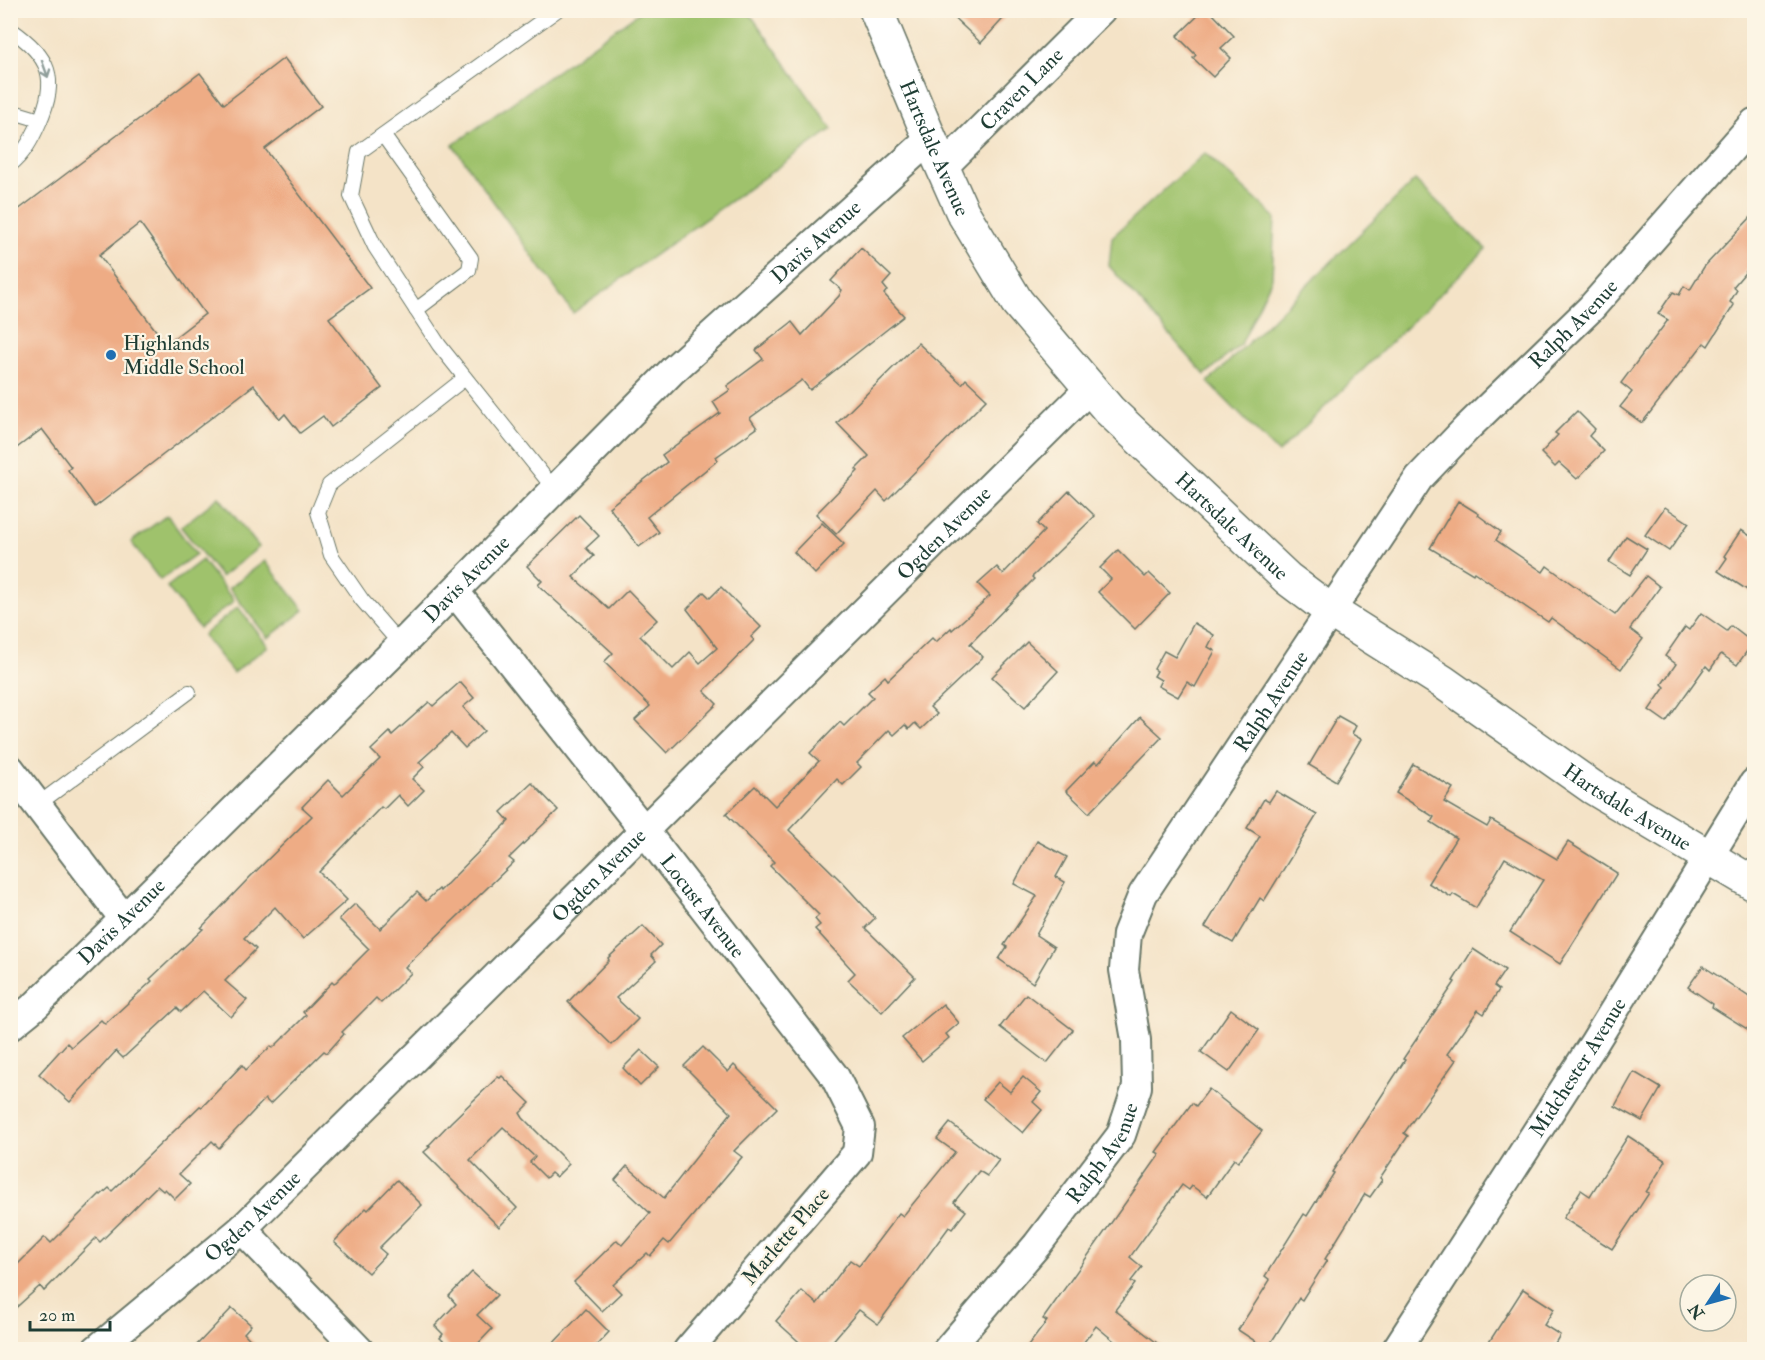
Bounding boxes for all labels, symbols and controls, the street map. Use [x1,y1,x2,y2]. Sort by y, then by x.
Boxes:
street label: Craven Lane [974,41,1069,137]
one-way arrow [41,59,52,77]
street label: Hartsdale Avenue [893,76,976,221]
street label: Davis Avenue [765,194,867,289]
street label: Ralph Avenue [1523,273,1624,374]
place label: Highlands Middle School [123,330,245,381]
marker: Highlands Middle School [104,348,118,362]
street label: Hartsdale Avenue [1170,466,1295,586]
street label: Ogden Avenue [891,480,997,586]
street label: Davis Avenue [417,529,516,628]
street label: Ralph Avenue [1228,645,1314,757]
street label: Hartsdale Avenue [1558,757,1696,857]
street label: Ogden Avenue [546,822,652,928]
street label: Locust Avenue [654,849,751,964]
street label: Davis Avenue [72,872,171,970]
street label: Midchester Avenue [1523,992,1632,1142]
street label: Ralph Avenue [1060,1099,1144,1209]
street label: Ogden Avenue [199,1165,307,1268]
street label: Marlette Place [736,1181,836,1291]
north arrow [1678,1273,1738,1333]
scale bar [30,1294,110,1332]
text: N [1684,1299,1710,1324]
text: 20 m [39,1304,75,1327]

